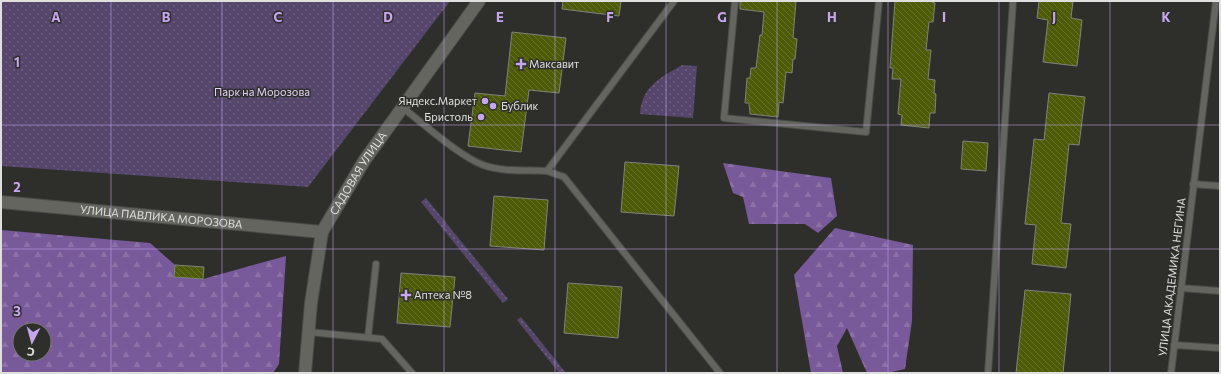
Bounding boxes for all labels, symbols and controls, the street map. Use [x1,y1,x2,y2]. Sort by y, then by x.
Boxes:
text: A [51,9,61,25]
text: B [162,9,171,25]
text: C [274,9,283,25]
text: D [383,9,393,25]
text: E [496,9,504,25]
text: F [606,9,614,25]
text: G [717,9,727,25]
text: H [827,9,837,25]
text: I [942,9,946,25]
text: J [1052,9,1056,25]
text: K [1161,9,1171,25]
text: 1 [14,54,20,70]
place label: Максавит [529,57,579,70]
marker: Максавит [516,59,526,69]
park label: Парк на Морозова [214,85,310,98]
place label: Яндекс.Маркет [398,94,477,107]
marker: Яндекс.Маркет [480,96,490,106]
place label: Бублик [501,99,539,112]
marker: Бублик [488,101,498,111]
place label: Бристоль [424,110,473,123]
marker: Бристоль [476,112,486,122]
street label: САДОВАЯ УЛИЦА [327,129,389,217]
text: 2 [13,179,21,195]
street label: УЛИЦА АКАДЕМИКА НЕГИНА [1155,196,1188,357]
street label: УЛИЦА ПАВЛИКА МОРОЗОВА [80,202,243,231]
place label: Аптека №8 [414,288,472,301]
marker: Аптека №8 [401,290,411,300]
text: 3 [13,303,21,319]
north arrow [12,322,52,362]
text: С [26,346,35,359]

